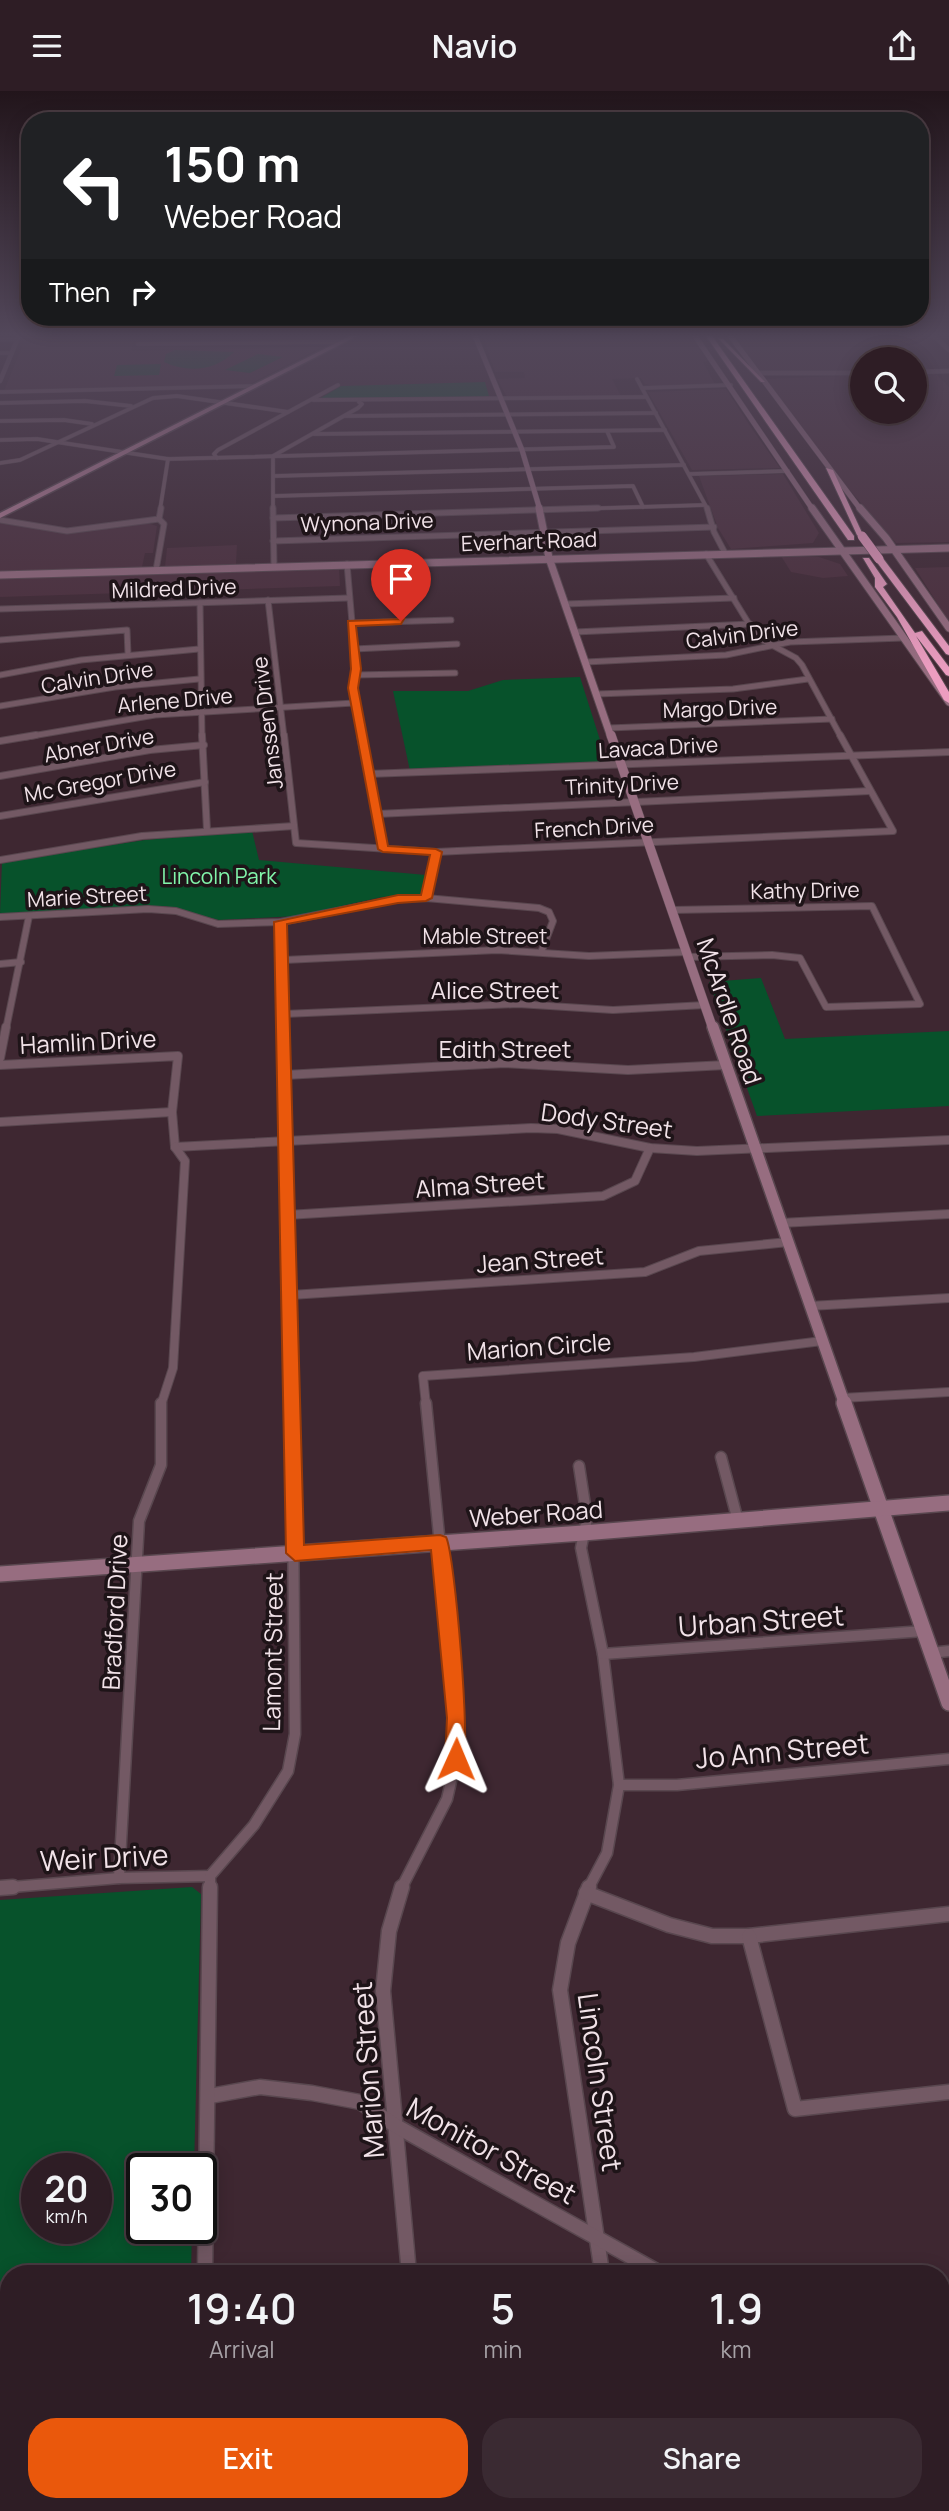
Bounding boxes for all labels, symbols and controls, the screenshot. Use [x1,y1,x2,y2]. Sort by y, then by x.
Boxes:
text: Navio [432,24,517,68]
icon: menu [28,27,66,65]
icon: share [883,27,921,65]
text: 150 m [164,130,300,197]
icon: left [49,140,140,231]
text: Weber Road [164,194,342,238]
icon: right [124,273,162,311]
text: Then [49,274,110,310]
map controls [850,347,927,424]
button: search [850,347,927,424]
street label: Wynona Drive [300,506,434,538]
street label: Everhart Road [460,525,598,557]
pin [371,549,431,621]
icon: arrive [382,560,420,598]
street label: Mildred Drive [111,572,237,604]
street label: Calvin Drive [684,613,800,655]
street label: Calvin Drive [39,654,155,700]
street label: Janssen Drive [245,655,289,791]
street label: Arlene Drive [116,681,234,719]
street label: Margo Drive [662,692,778,724]
street label: Abner Drive [42,722,156,768]
street label: Lavaca Drive [597,730,719,764]
street label: Mc Gregor Drive [22,754,178,808]
street label: Trinity Drive [564,767,680,801]
street label: French Drive [533,810,655,844]
park label: Lincoln Park [161,862,277,890]
street label: Kathy Drive [750,875,860,905]
street label: Marie Street [26,879,148,913]
street label: Mable Street [423,922,547,950]
street label: McArdle Road [690,933,770,1089]
street label: Alice Street [431,973,559,1006]
street label: Hamlin Drive [19,1021,157,1061]
street label: Edith Street [439,1032,571,1065]
street label: Dody Street [539,1094,675,1146]
street label: Alma Street [414,1163,546,1205]
street label: Jean Street [475,1238,605,1280]
street label: Marion Circle [466,1324,612,1368]
street label: Weber Road [468,1492,604,1534]
street label: Bradford Drive [93,1533,135,1691]
street label: Lamont Street [254,1572,290,1732]
street label: Urban Street [677,1595,845,1645]
position arrow [419,1722,493,1796]
street label: Jo Ann Street [694,1723,870,1777]
street label: Weir Drive [39,1835,169,1879]
street label: Marion Street [342,1981,392,2159]
street label: Lincoln Street [570,1990,632,2174]
street label: Monitor Street [400,2088,584,2212]
speed limit sign: 30 [126,2153,217,2244]
text: 20 [45,2165,88,2213]
text: km/h [46,2204,87,2228]
text: 19:40 [187,2279,297,2337]
text: 5 [491,2279,515,2337]
text: 1.9 [709,2279,763,2337]
text: Arrival [209,2333,275,2365]
text: min [484,2333,522,2365]
text: km [721,2333,752,2365]
button: Exit [28,2418,468,2498]
button: Share [482,2418,922,2498]

